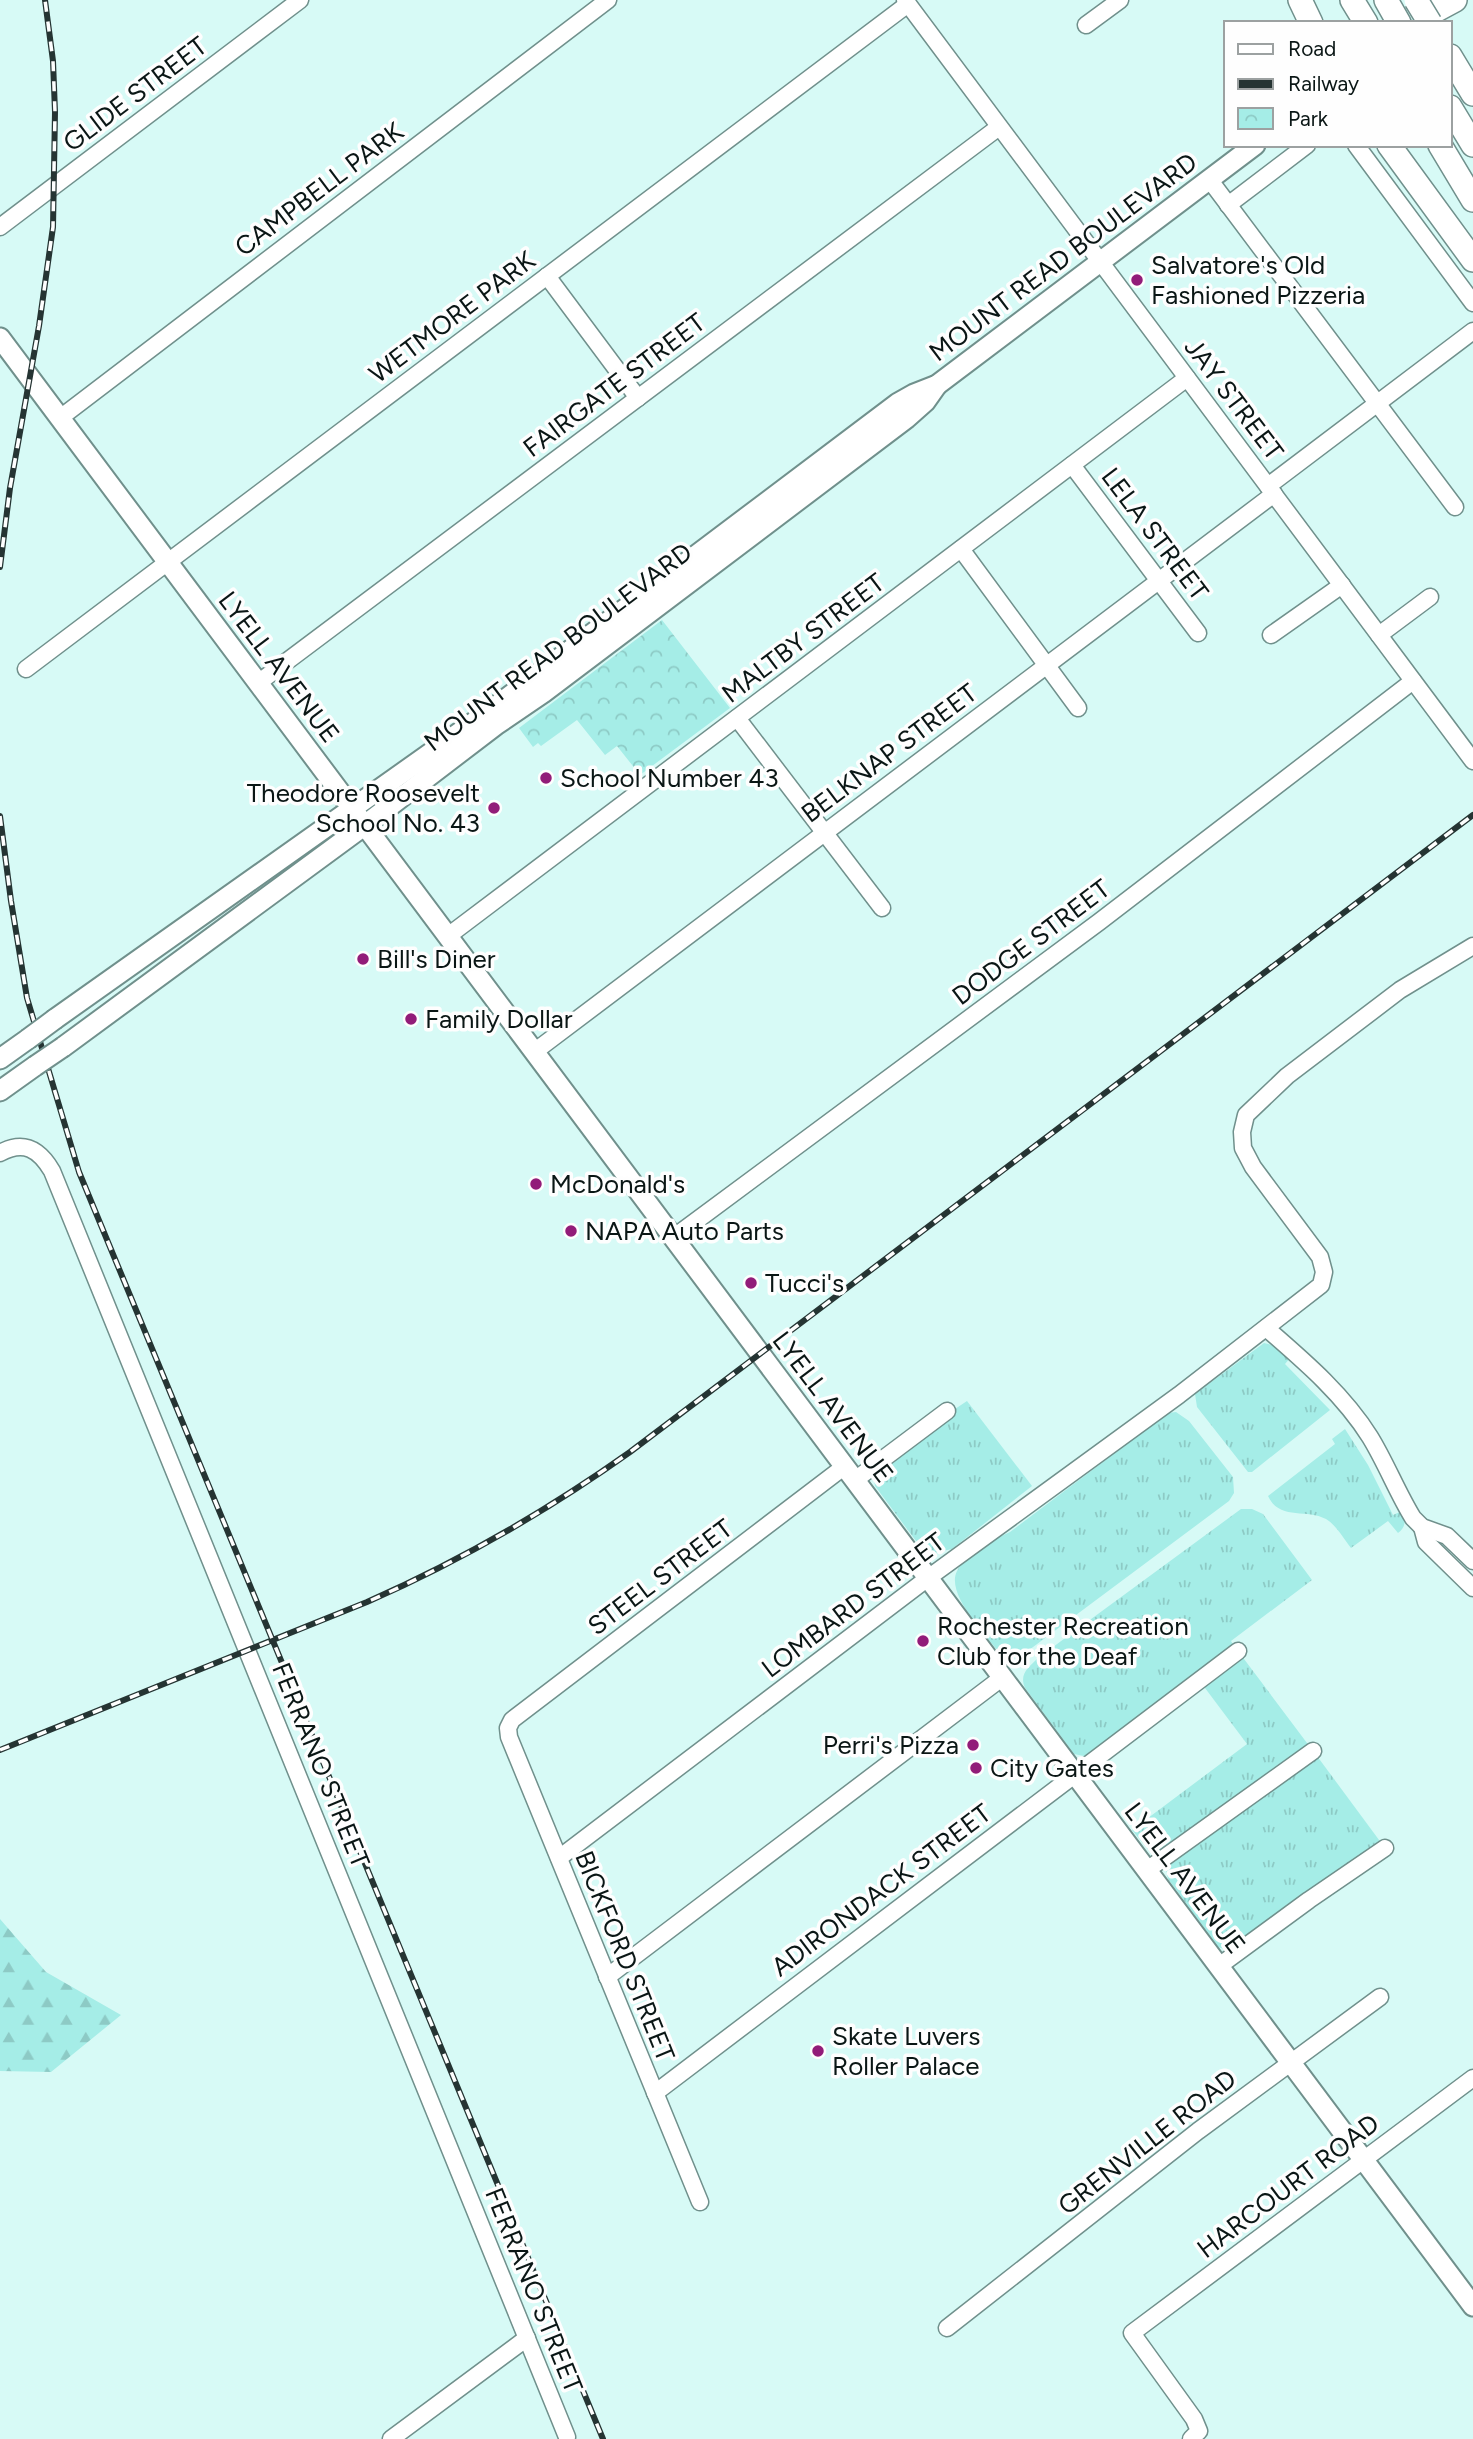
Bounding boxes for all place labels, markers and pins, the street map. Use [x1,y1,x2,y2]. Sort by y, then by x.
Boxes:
place label: Salvatore's Old Fashioned Pizzeria [1151,249,1365,311]
marker: Salvatore's Old Fashioned Pizzeria [1129,272,1145,288]
place label: School Number 43 [560,762,779,794]
marker: School Number 43 [538,770,554,786]
place label: Theodore Roosevelt School No. 43 [247,777,480,839]
marker: Theodore Roosevelt School No. 43 [486,800,502,816]
place label: Bill's Diner [377,943,496,975]
marker: Bill's Diner [355,951,371,967]
place label: Family Dollar [425,1003,573,1035]
marker: Family Dollar [403,1011,419,1027]
place label: McDonald's [550,1168,685,1200]
marker: McDonald's [528,1176,544,1192]
place label: NAPA Auto Parts [585,1215,784,1247]
marker: NAPA Auto Parts [563,1223,579,1239]
place label: Tucci's [765,1267,844,1299]
marker: Tucci's [743,1275,759,1291]
place label: Rochester Recreation Club for the Deaf [937,1610,1189,1672]
marker: Rochester Recreation Club for the Deaf [915,1633,931,1649]
place label: Perri's Pizza [823,1729,959,1761]
marker: Perri's Pizza [965,1737,981,1753]
place label: City Gates [990,1752,1114,1784]
marker: City Gates [968,1760,984,1776]
place label: Skate Luvers Roller Palace [832,2020,980,2082]
marker: Skate Luvers Roller Palace [810,2043,826,2059]

